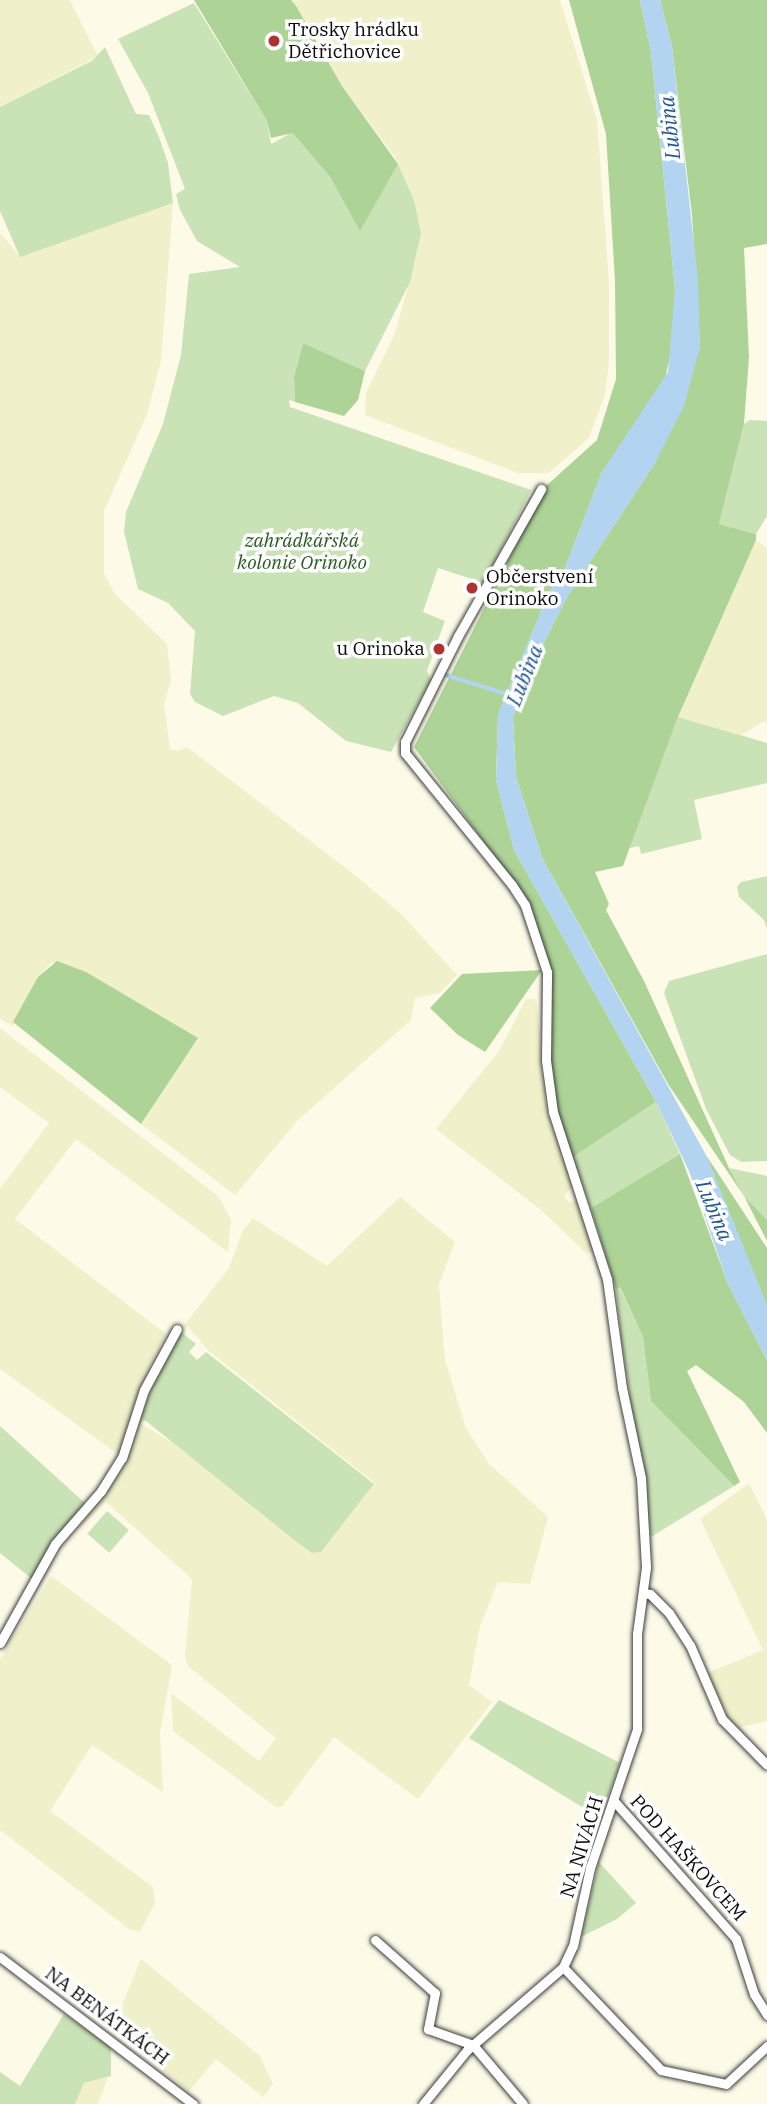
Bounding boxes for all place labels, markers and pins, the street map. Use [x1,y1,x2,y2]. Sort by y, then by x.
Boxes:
place label: Trosky hrádku Dětřichovice [288,19,419,63]
marker: Trosky hrádku Dětřichovice [266,33,282,49]
place label: Občerstvení Orinoko [486,566,593,610]
marker: Občerstvení Orinoko [464,580,480,596]
place label: u Orinoka [336,638,425,660]
marker: u Orinoka [431,641,447,657]

